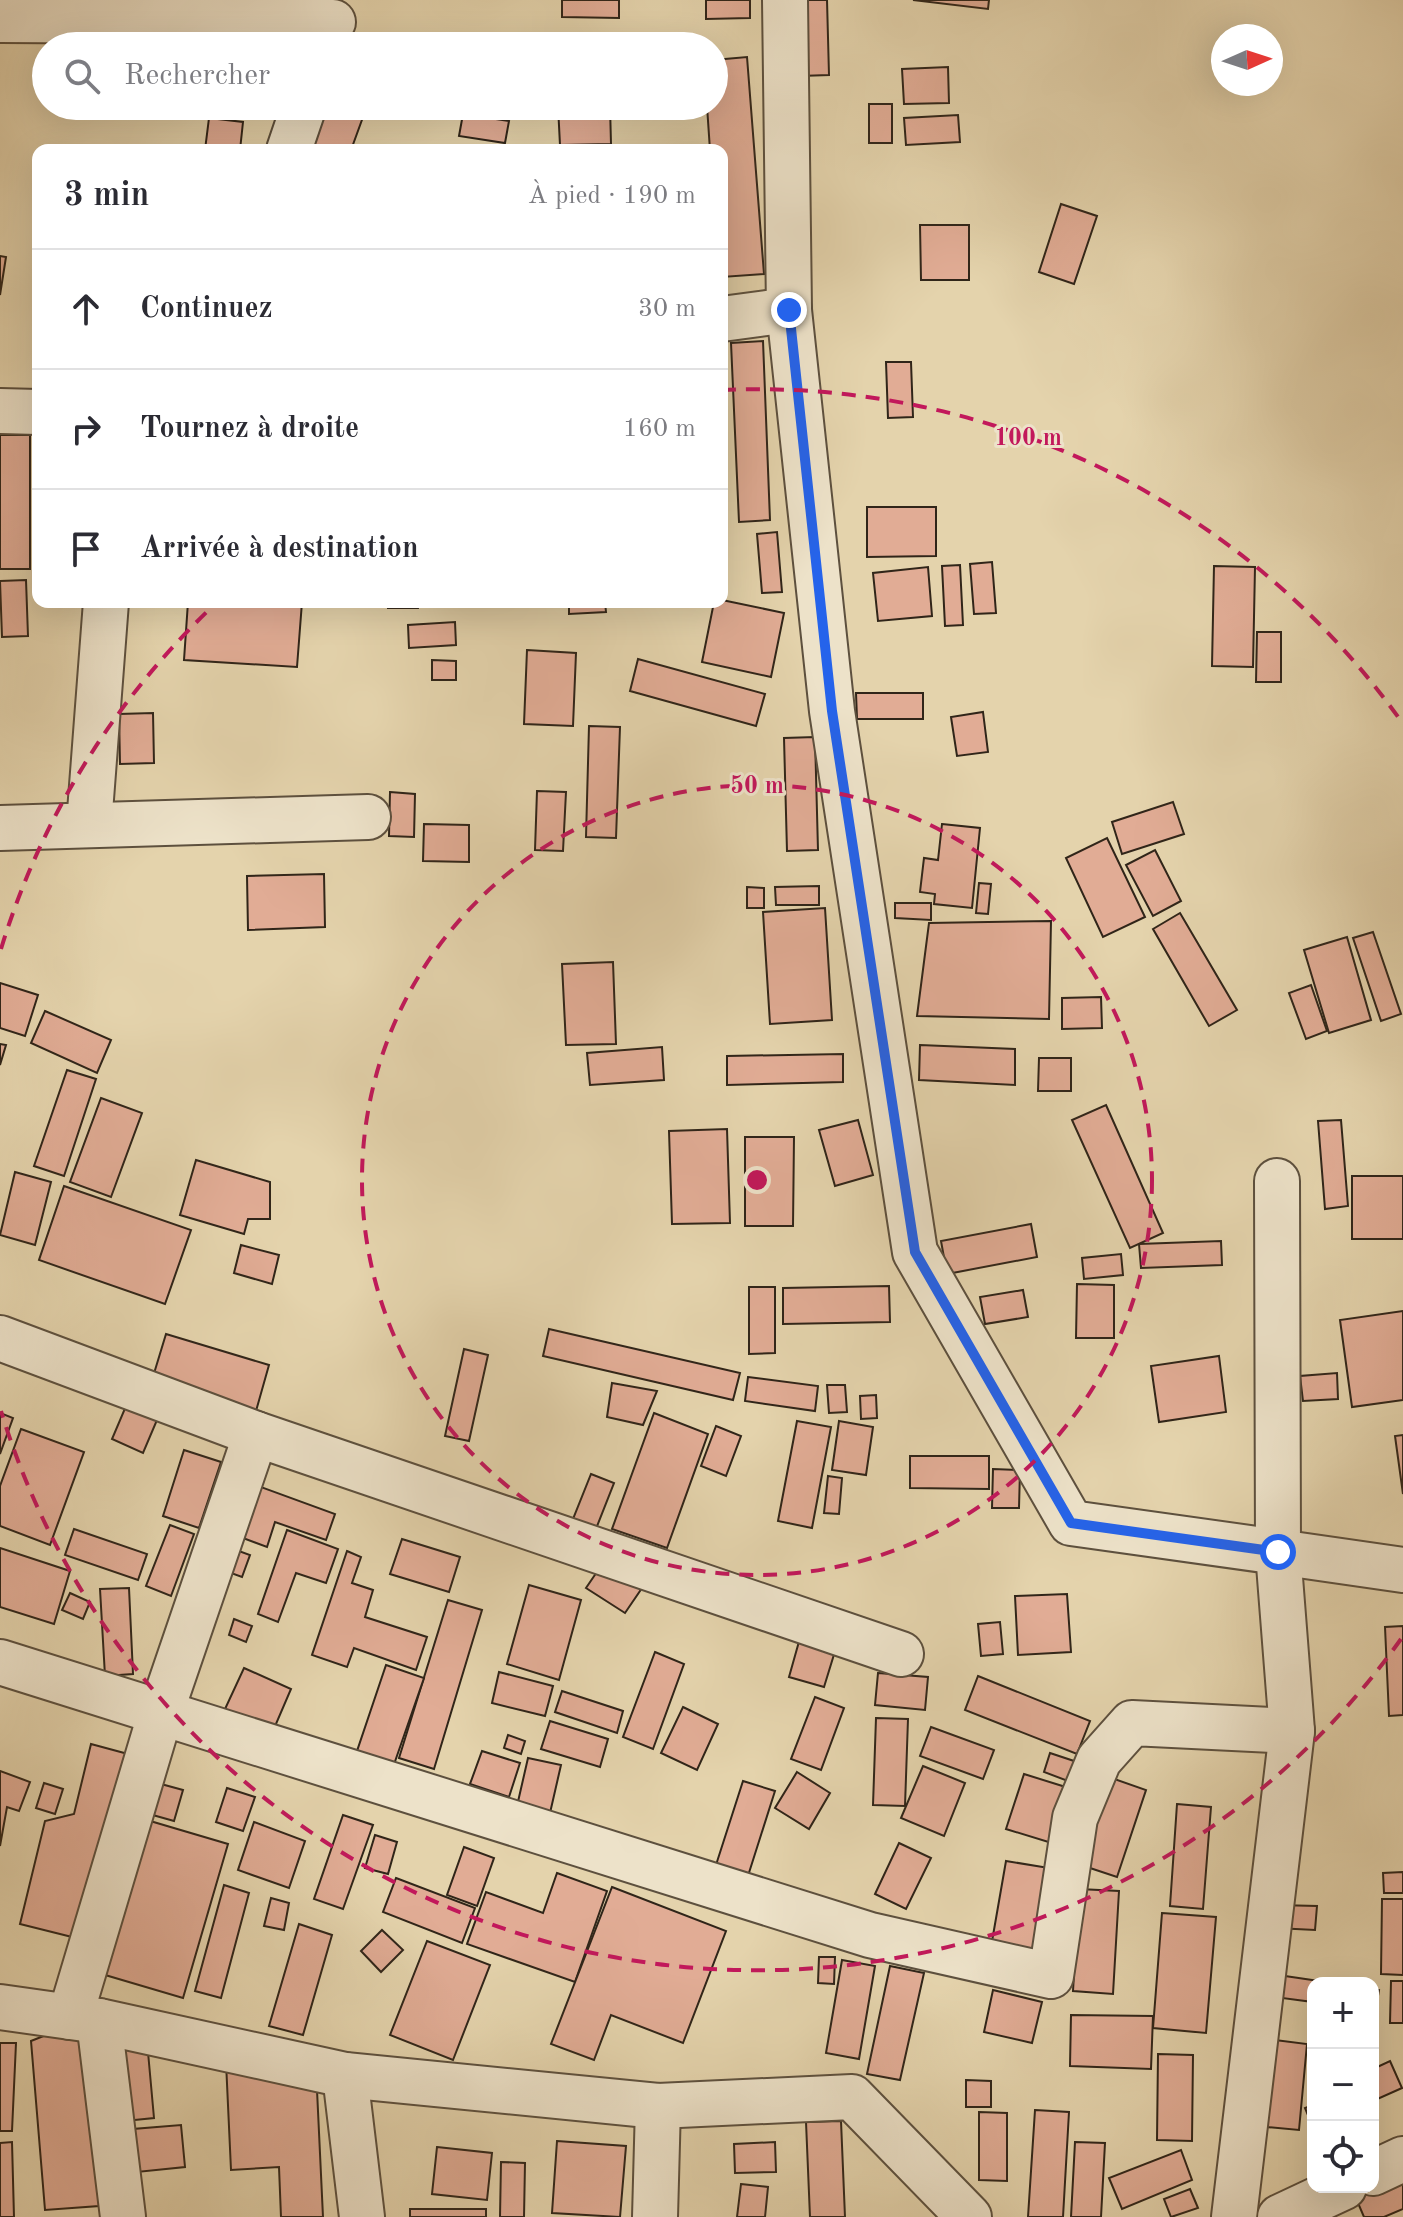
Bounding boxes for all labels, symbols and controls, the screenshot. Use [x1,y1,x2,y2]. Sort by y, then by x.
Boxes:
north arrow [1211,24,1283,96]
search box [32,32,728,120]
icon: search [60,54,104,98]
text: Rechercher [124,61,270,91]
text: 3 min [64,179,149,213]
text: À pied · 190 m [528,183,696,209]
icon: ahead [64,287,108,331]
route end [771,292,807,328]
text: Continuez [140,294,273,324]
text: 30 m [638,296,696,322]
icon: right [64,407,108,451]
text: Tournez à droite [140,414,359,444]
text: 160 m [623,416,696,442]
text: 100 m [994,427,1062,451]
icon: arrive [64,527,108,571]
text: Arrivée à destination [140,534,419,564]
text: 50 m [730,774,784,799]
centre of rings [743,1166,771,1194]
route start [1260,1534,1296,1570]
map controls [1307,1977,1379,2193]
button: + [1307,1977,1379,2049]
button: − [1307,2049,1379,2121]
button: locate [1307,2121,1379,2193]

